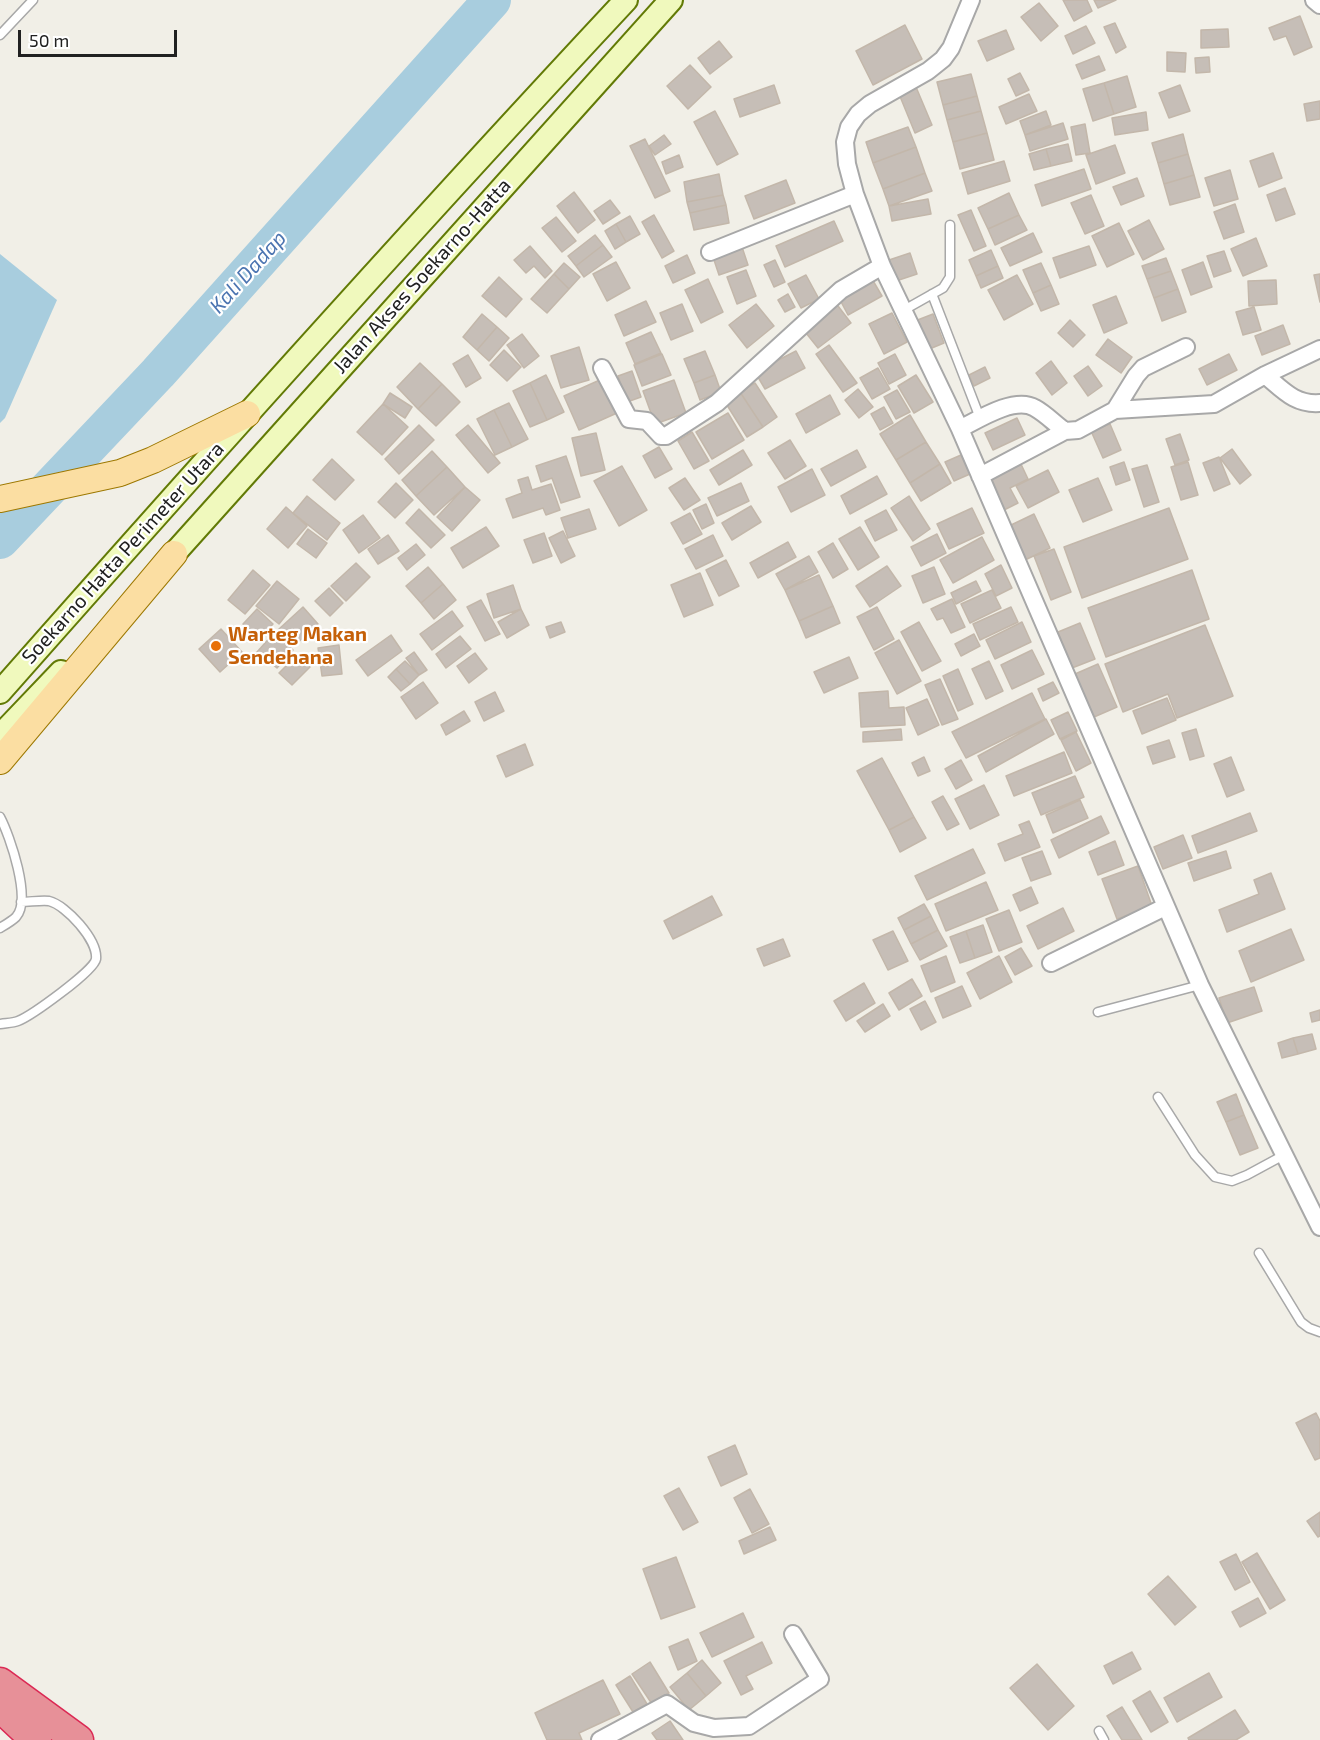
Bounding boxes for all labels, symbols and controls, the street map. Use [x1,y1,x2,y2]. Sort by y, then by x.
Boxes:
scale bar [21,18,180,56]
text: 50 m [29,29,69,51]
street label: Jalan Akses Soekarno-Hatta [328,174,516,378]
water label: Kali Dadap [204,226,292,318]
street label: Soekarno Hatta Perimeter Utara [17,437,229,669]
place label: Warteg Makan Sendehana [228,622,367,669]
marker: Warteg Makan Sendehana [209,639,223,653]

